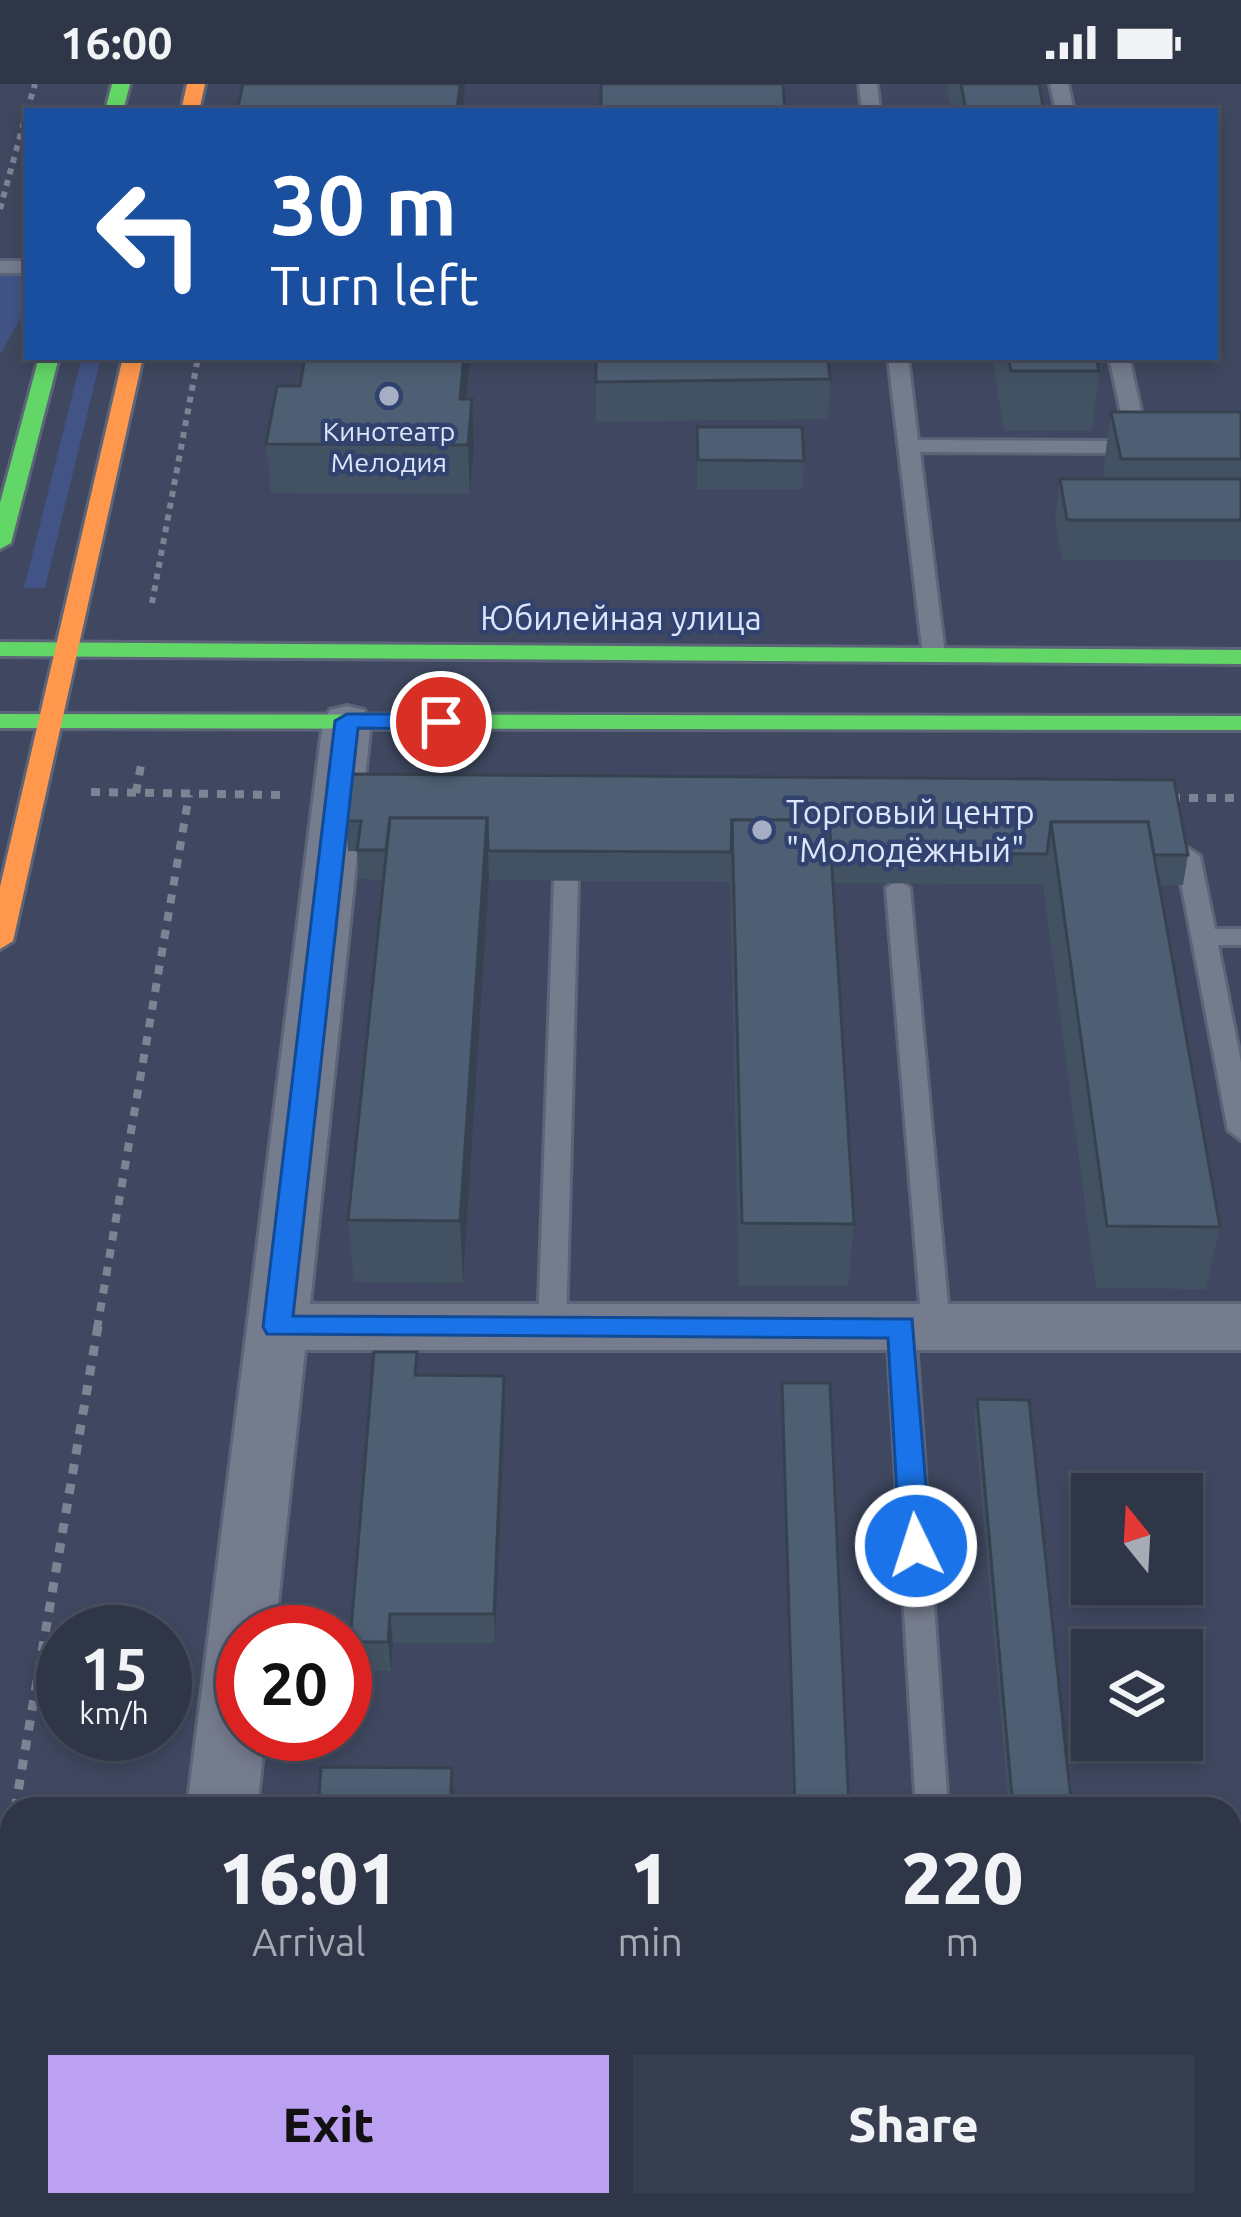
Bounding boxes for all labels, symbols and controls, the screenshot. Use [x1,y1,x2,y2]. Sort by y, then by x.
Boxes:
text: 16:00 [60,17,173,68]
icon: left [72,156,228,312]
text: 30 m [270,157,457,251]
text: Turn left [270,255,479,315]
marker: Кинотеатр Мелодия [376,383,402,409]
place label: Кинотеатр Мелодия [323,416,455,477]
street label: Юбилейная улица [480,599,762,636]
pin [390,671,492,773]
icon: arrive [408,689,474,755]
place label: Торговый центр "Молодёжный" [786,793,1034,868]
marker: Торговый центр "Молодёжный" [749,817,775,843]
north arrow [1071,1473,1203,1605]
map controls [1071,1473,1203,1761]
position arrow [853,1483,979,1609]
speed limit sign: 20 [216,1605,372,1761]
button: layers [1071,1629,1203,1761]
text: 15 [80,1634,148,1701]
text: km/h [79,1696,149,1730]
text: 16:01 [219,1837,399,1918]
text: 1 [630,1837,670,1918]
text: 220 [901,1837,1023,1918]
text: Arrival [252,1920,366,1963]
text: min [617,1920,683,1963]
text: m [946,1920,979,1963]
button: Exit [48,2055,609,2193]
button: Share [633,2055,1194,2193]

